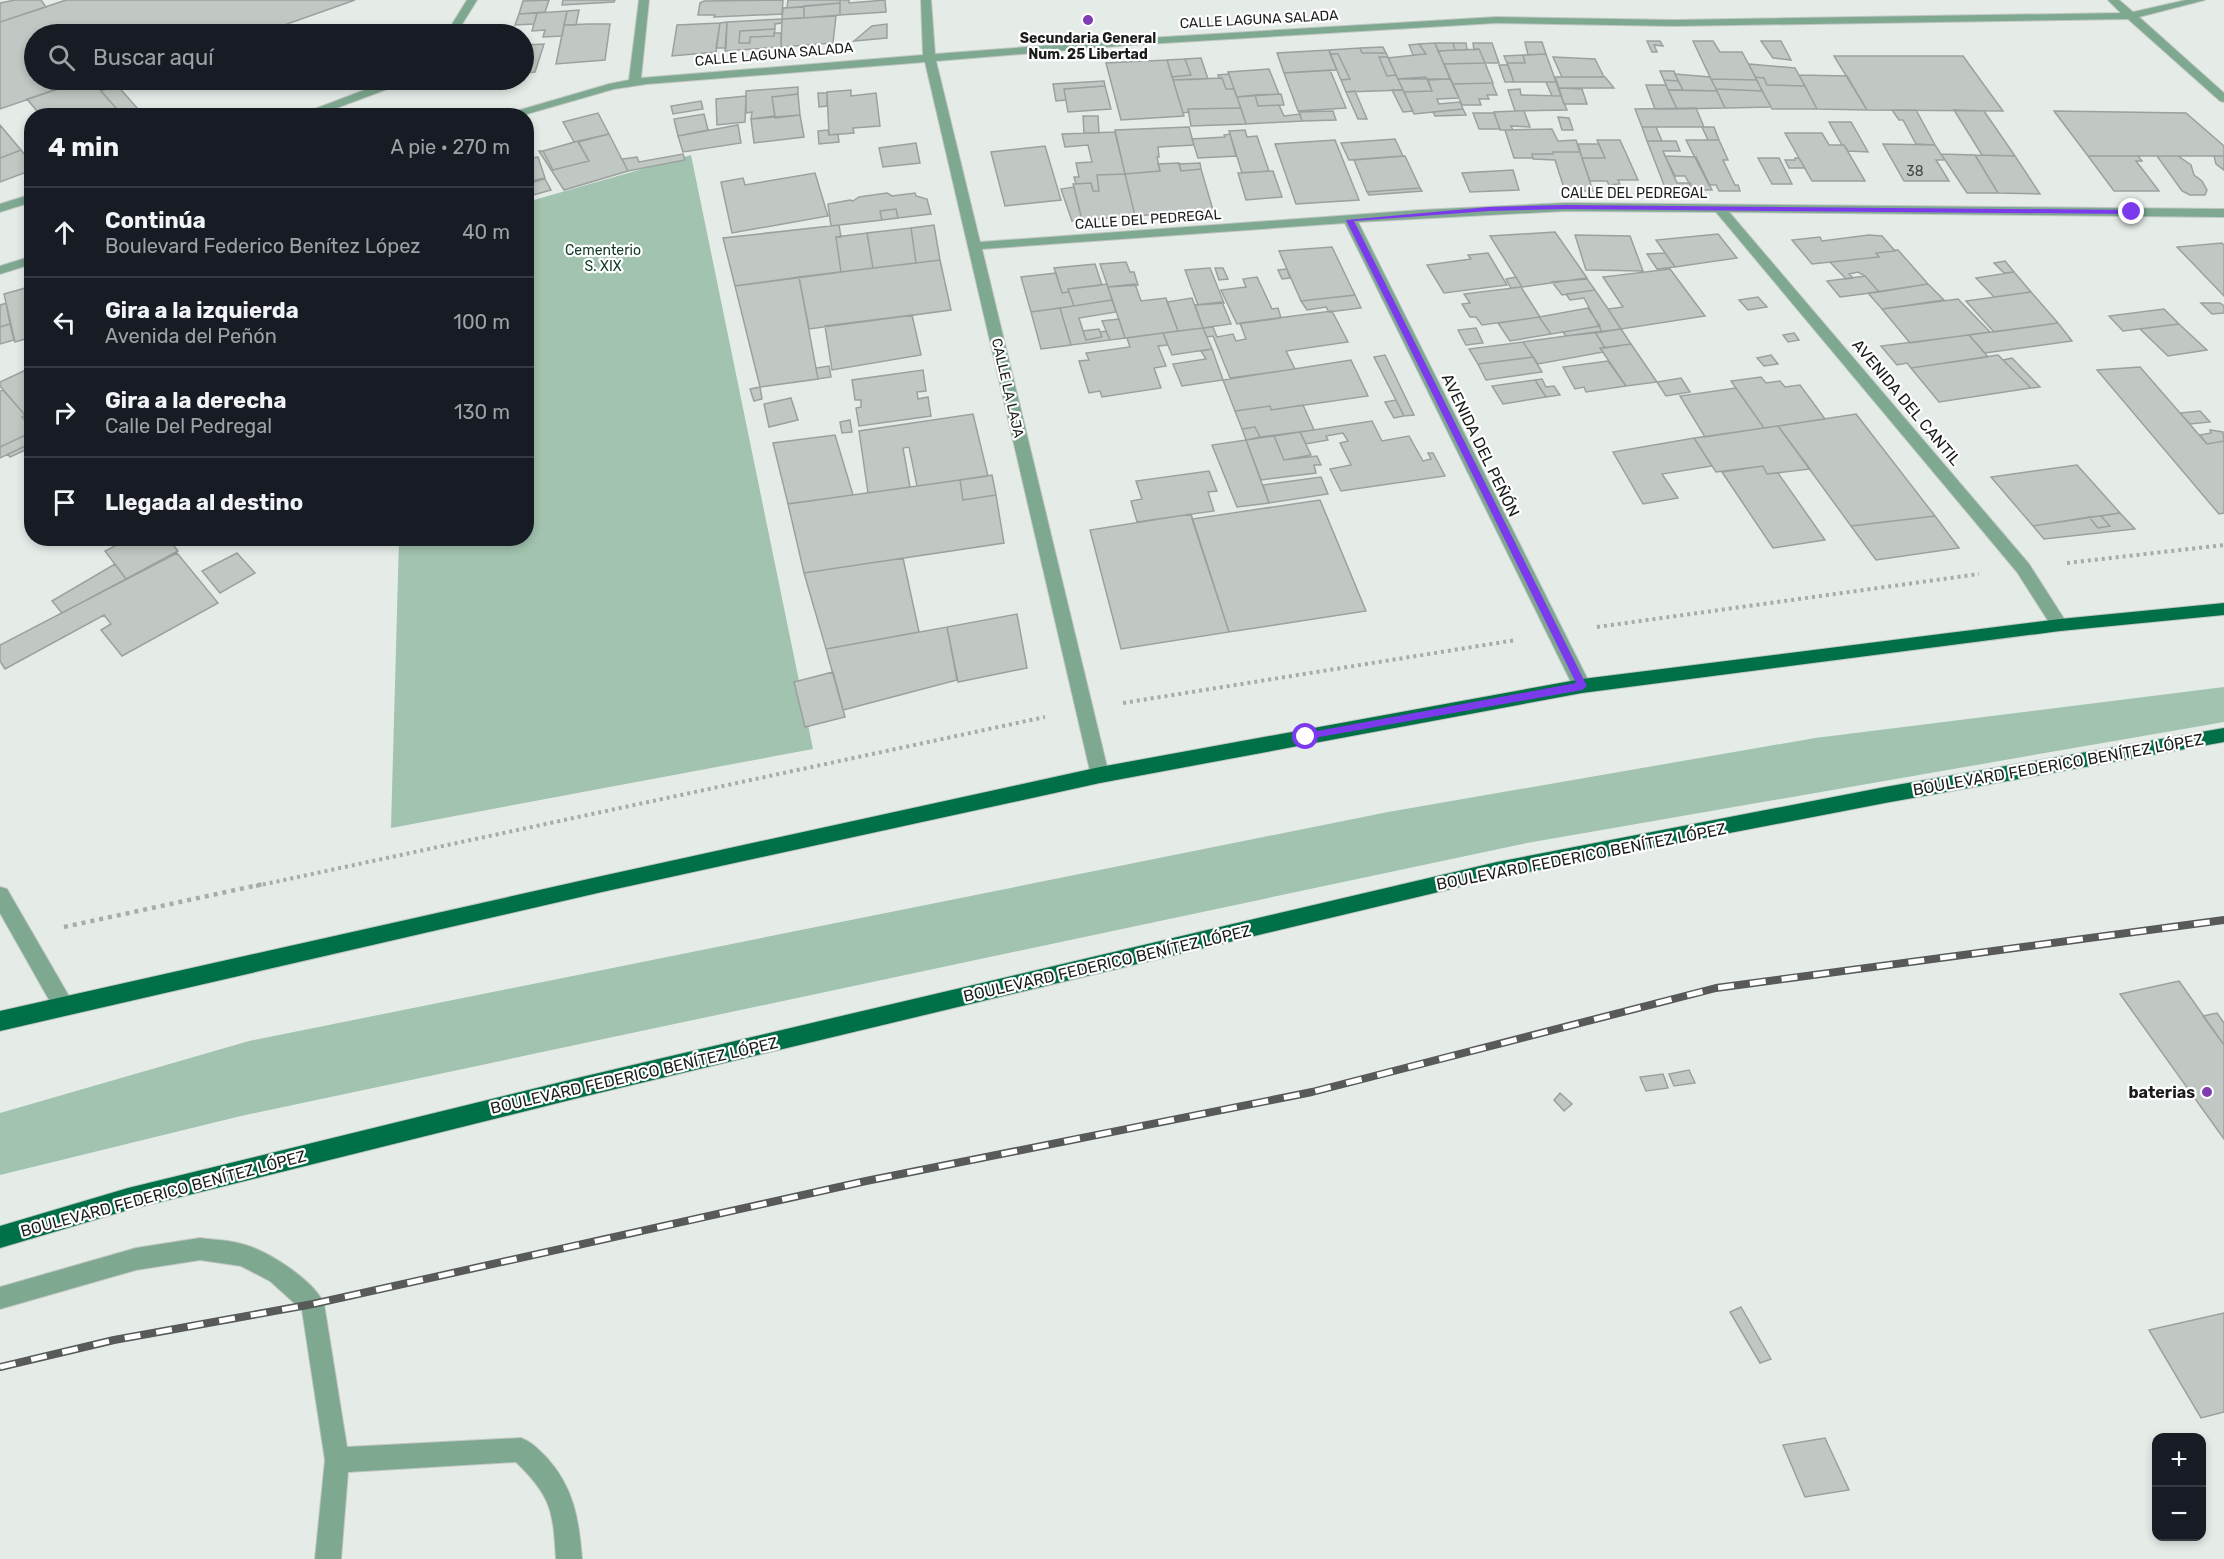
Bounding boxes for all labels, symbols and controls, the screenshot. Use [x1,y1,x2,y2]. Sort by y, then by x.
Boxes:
street label: CALLE LAGUNA SALADA [1179,7,1339,32]
marker: Secundaria General Num. 25 Libertad [1081,13,1095,27]
search box [24,24,534,90]
place label: Secundaria General Num. 25 Libertad [1020,30,1156,63]
street label: CALLE LAGUNA SALADA [694,39,855,70]
icon: search [45,41,78,74]
text: Buscar aquí [93,44,214,71]
text: 4 min [48,132,119,163]
text: A pie · 270 m [390,135,510,159]
house number: 38 [1906,163,1924,180]
street label: CALLE DEL PEDREGAL [1561,185,1707,202]
route end [2118,198,2144,224]
street label: CALLE DEL PEDREGAL [1074,206,1222,233]
text: Continúa [105,207,206,234]
icon: ahead [48,216,81,249]
text: 40 m [462,220,510,244]
text: Boulevard Federico Benítez López [105,234,421,258]
park label: Cementerio S. XIX [565,242,641,275]
text: Gira a la izquierda [105,297,299,324]
icon: left [48,306,81,339]
text: 100 m [453,310,510,334]
text: Avenida del Peñón [105,324,277,348]
street label: AVENIDA DEL CANTIL [1848,335,1965,469]
street label: CALLE LA LAJA [988,337,1027,440]
street label: AVENIDA DEL PEÑÓN [1438,370,1524,520]
text: Gira a la derecha [105,387,286,414]
icon: right [48,396,81,429]
text: 130 m [454,400,510,424]
text: Calle Del Pedregal [105,414,272,438]
icon: arrive [48,486,81,519]
text: Llegada al destino [105,489,303,516]
route start [1292,723,1318,749]
street label: BOULEVARD FEDERICO BENÍTEZ LÓPEZ [1911,729,2205,799]
street label: BOULEVARD FEDERICO BENÍTEZ LÓPEZ [1434,818,1728,894]
street label: BOULEVARD FEDERICO BENÍTEZ LÓPEZ [961,920,1253,1006]
street label: BOULEVARD FEDERICO BENÍTEZ LÓPEZ [488,1032,780,1118]
place label: baterias [2128,1083,2195,1102]
marker: baterias [2200,1085,2214,1099]
street label: BOULEVARD FEDERICO BENÍTEZ LÓPEZ [18,1145,308,1241]
map controls [2152,1433,2206,1541]
button: + [2152,1433,2206,1487]
button: − [2152,1487,2206,1541]

